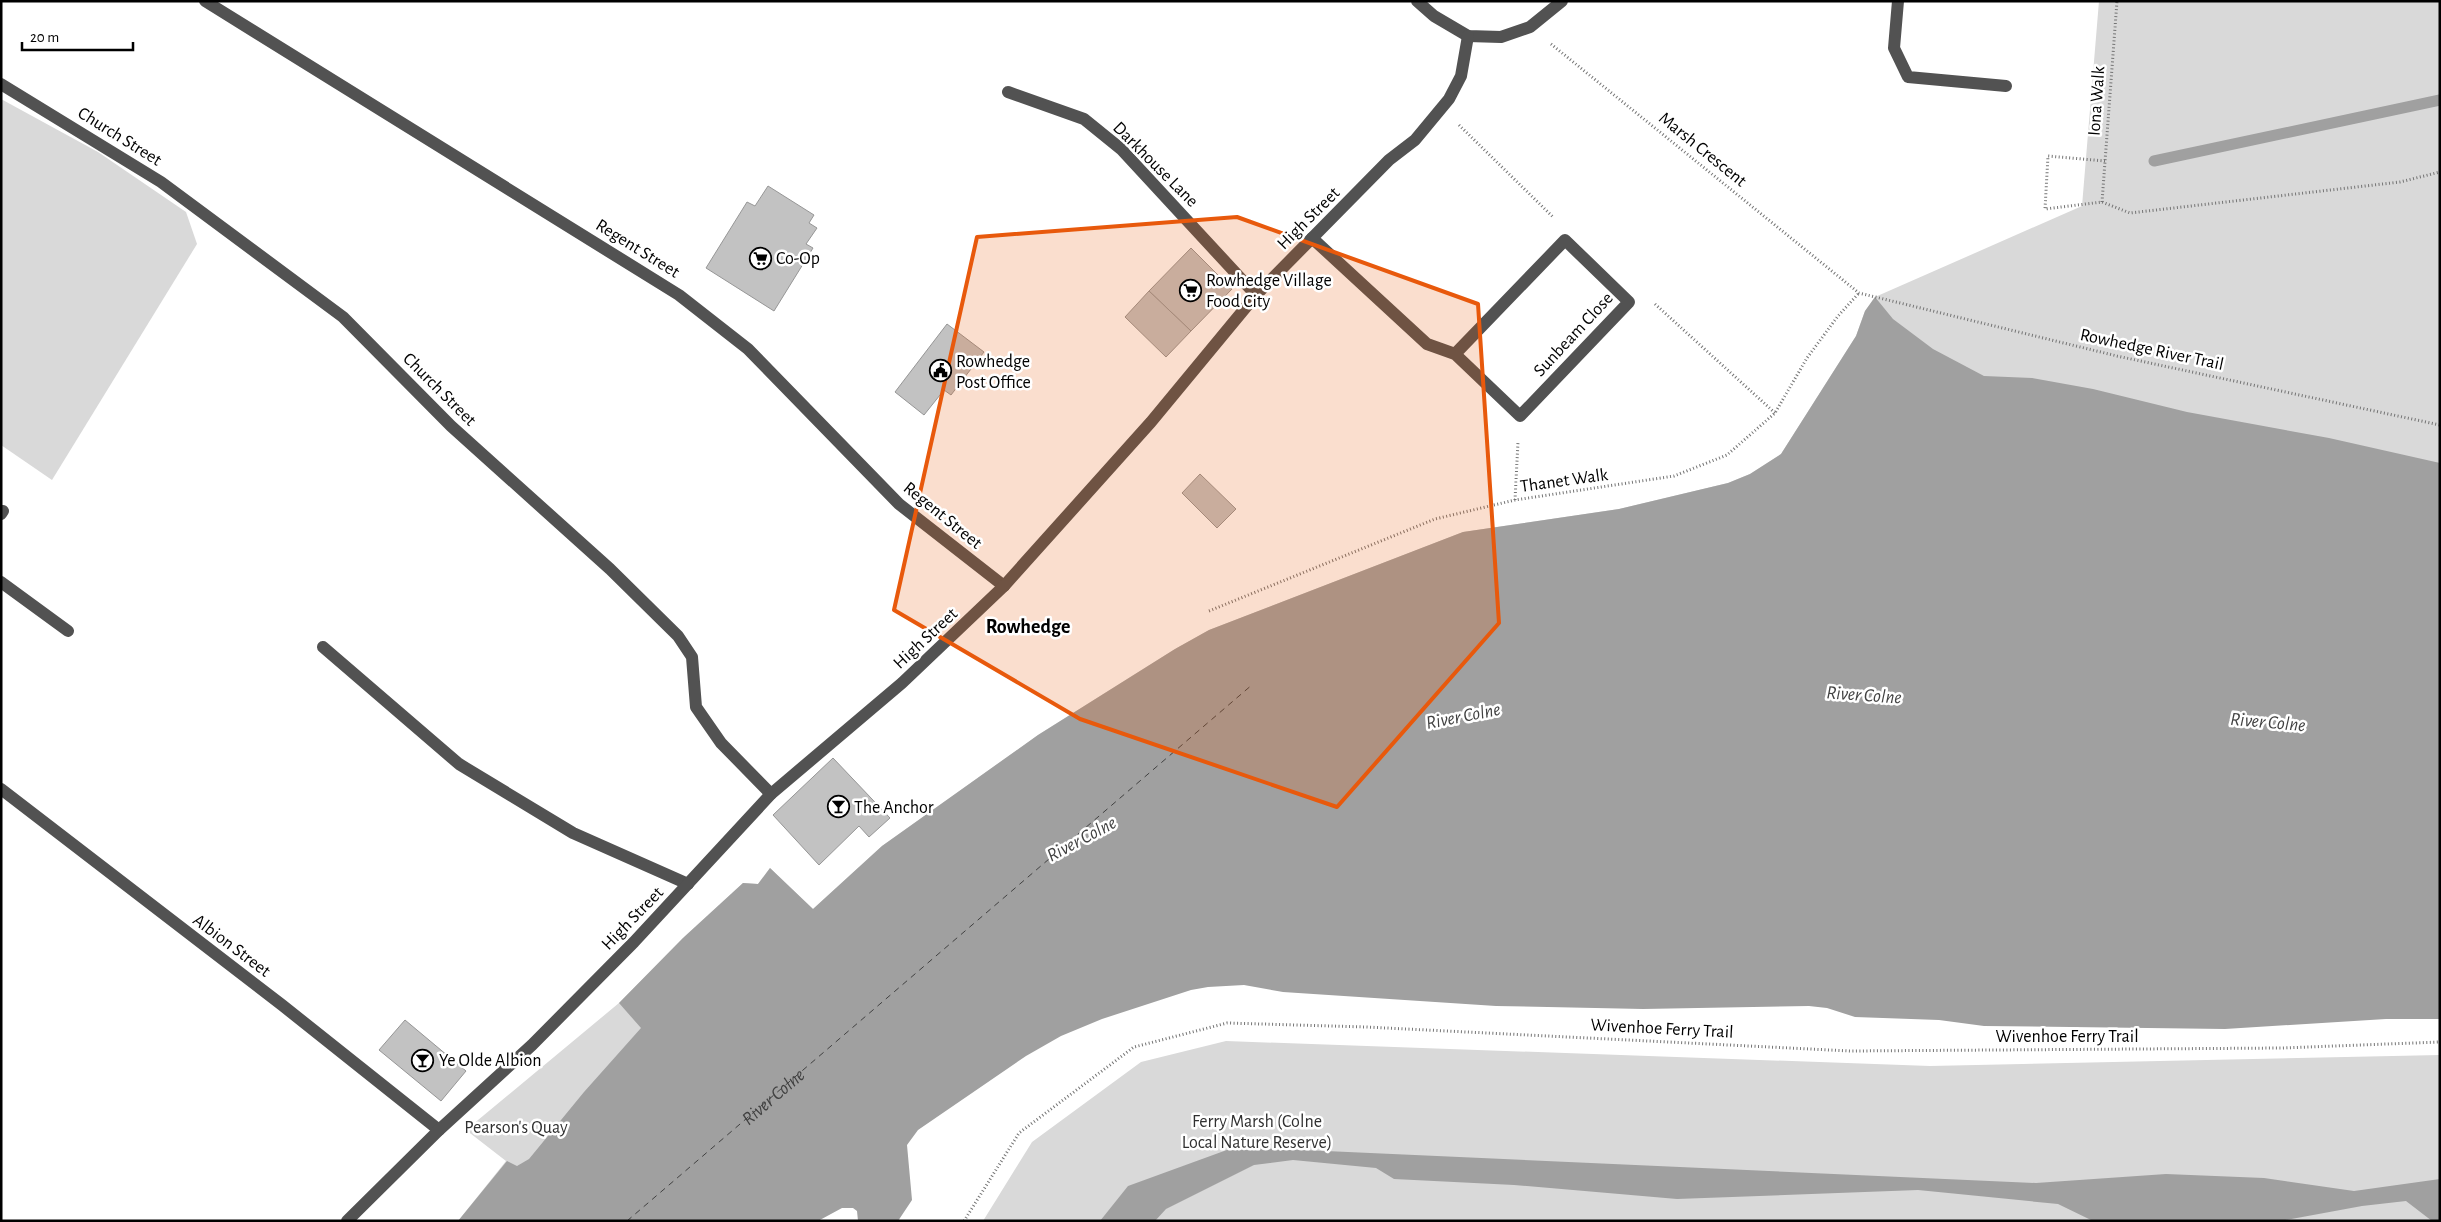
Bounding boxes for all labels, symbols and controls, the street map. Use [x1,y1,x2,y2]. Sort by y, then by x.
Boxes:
scale bar [22,20,134,52]
text: 20 m [30,30,59,45]
street label: Iona Walk [2086,65,2108,137]
street label: Church Street [74,104,165,170]
street label: Marsh Crescent [1655,109,1750,191]
street label: Darkhouse Lane [1109,119,1201,211]
street label: High Street [1274,184,1344,253]
street label: Regent Street [592,216,683,282]
supermarket icon: Co-Op [748,246,772,270]
place label: Co-Op [776,250,820,268]
place label: Rowhedge Village Food City [1206,272,1332,311]
supermarket icon: Rowhedge Village Food City [1178,278,1202,302]
street label: Sunbeam Close [1531,289,1617,380]
street label: Rowhedge River Trail [2078,326,2225,374]
street label: Church Street [399,350,479,430]
place label: Rowhedge Post Office [956,353,1031,392]
public building icon: Rowhedge Post Office [928,359,952,383]
street label: Thanet Walk [1519,466,1610,496]
street label: Regent Street [900,479,985,553]
street label: High Street [890,605,961,673]
district label: Rowhedge [986,617,1070,637]
water label: River Colne [1826,683,1902,708]
water label: River Colne [1424,700,1502,733]
water label: River Colne [2229,710,2306,735]
bar icon: The Anchor [826,795,850,819]
place label: The Anchor [854,799,934,817]
water label: River Colne [1044,813,1119,865]
street label: High Street [598,883,667,954]
street label: Albion Street [189,911,274,981]
street label: Wivenhoe Ferry Trail [1590,1016,1734,1042]
street label: Wivenhoe Ferry Trail [1995,1028,2139,1046]
bar icon: Ye Olde Albion [411,1048,435,1072]
place label: Ye Olde Albion [439,1052,542,1070]
water label: River Colne [739,1065,809,1129]
park label: Ferry Marsh (Colne Local Nature Reserve) [1182,1113,1332,1152]
park label: Pearson's Quay [464,1119,568,1137]

